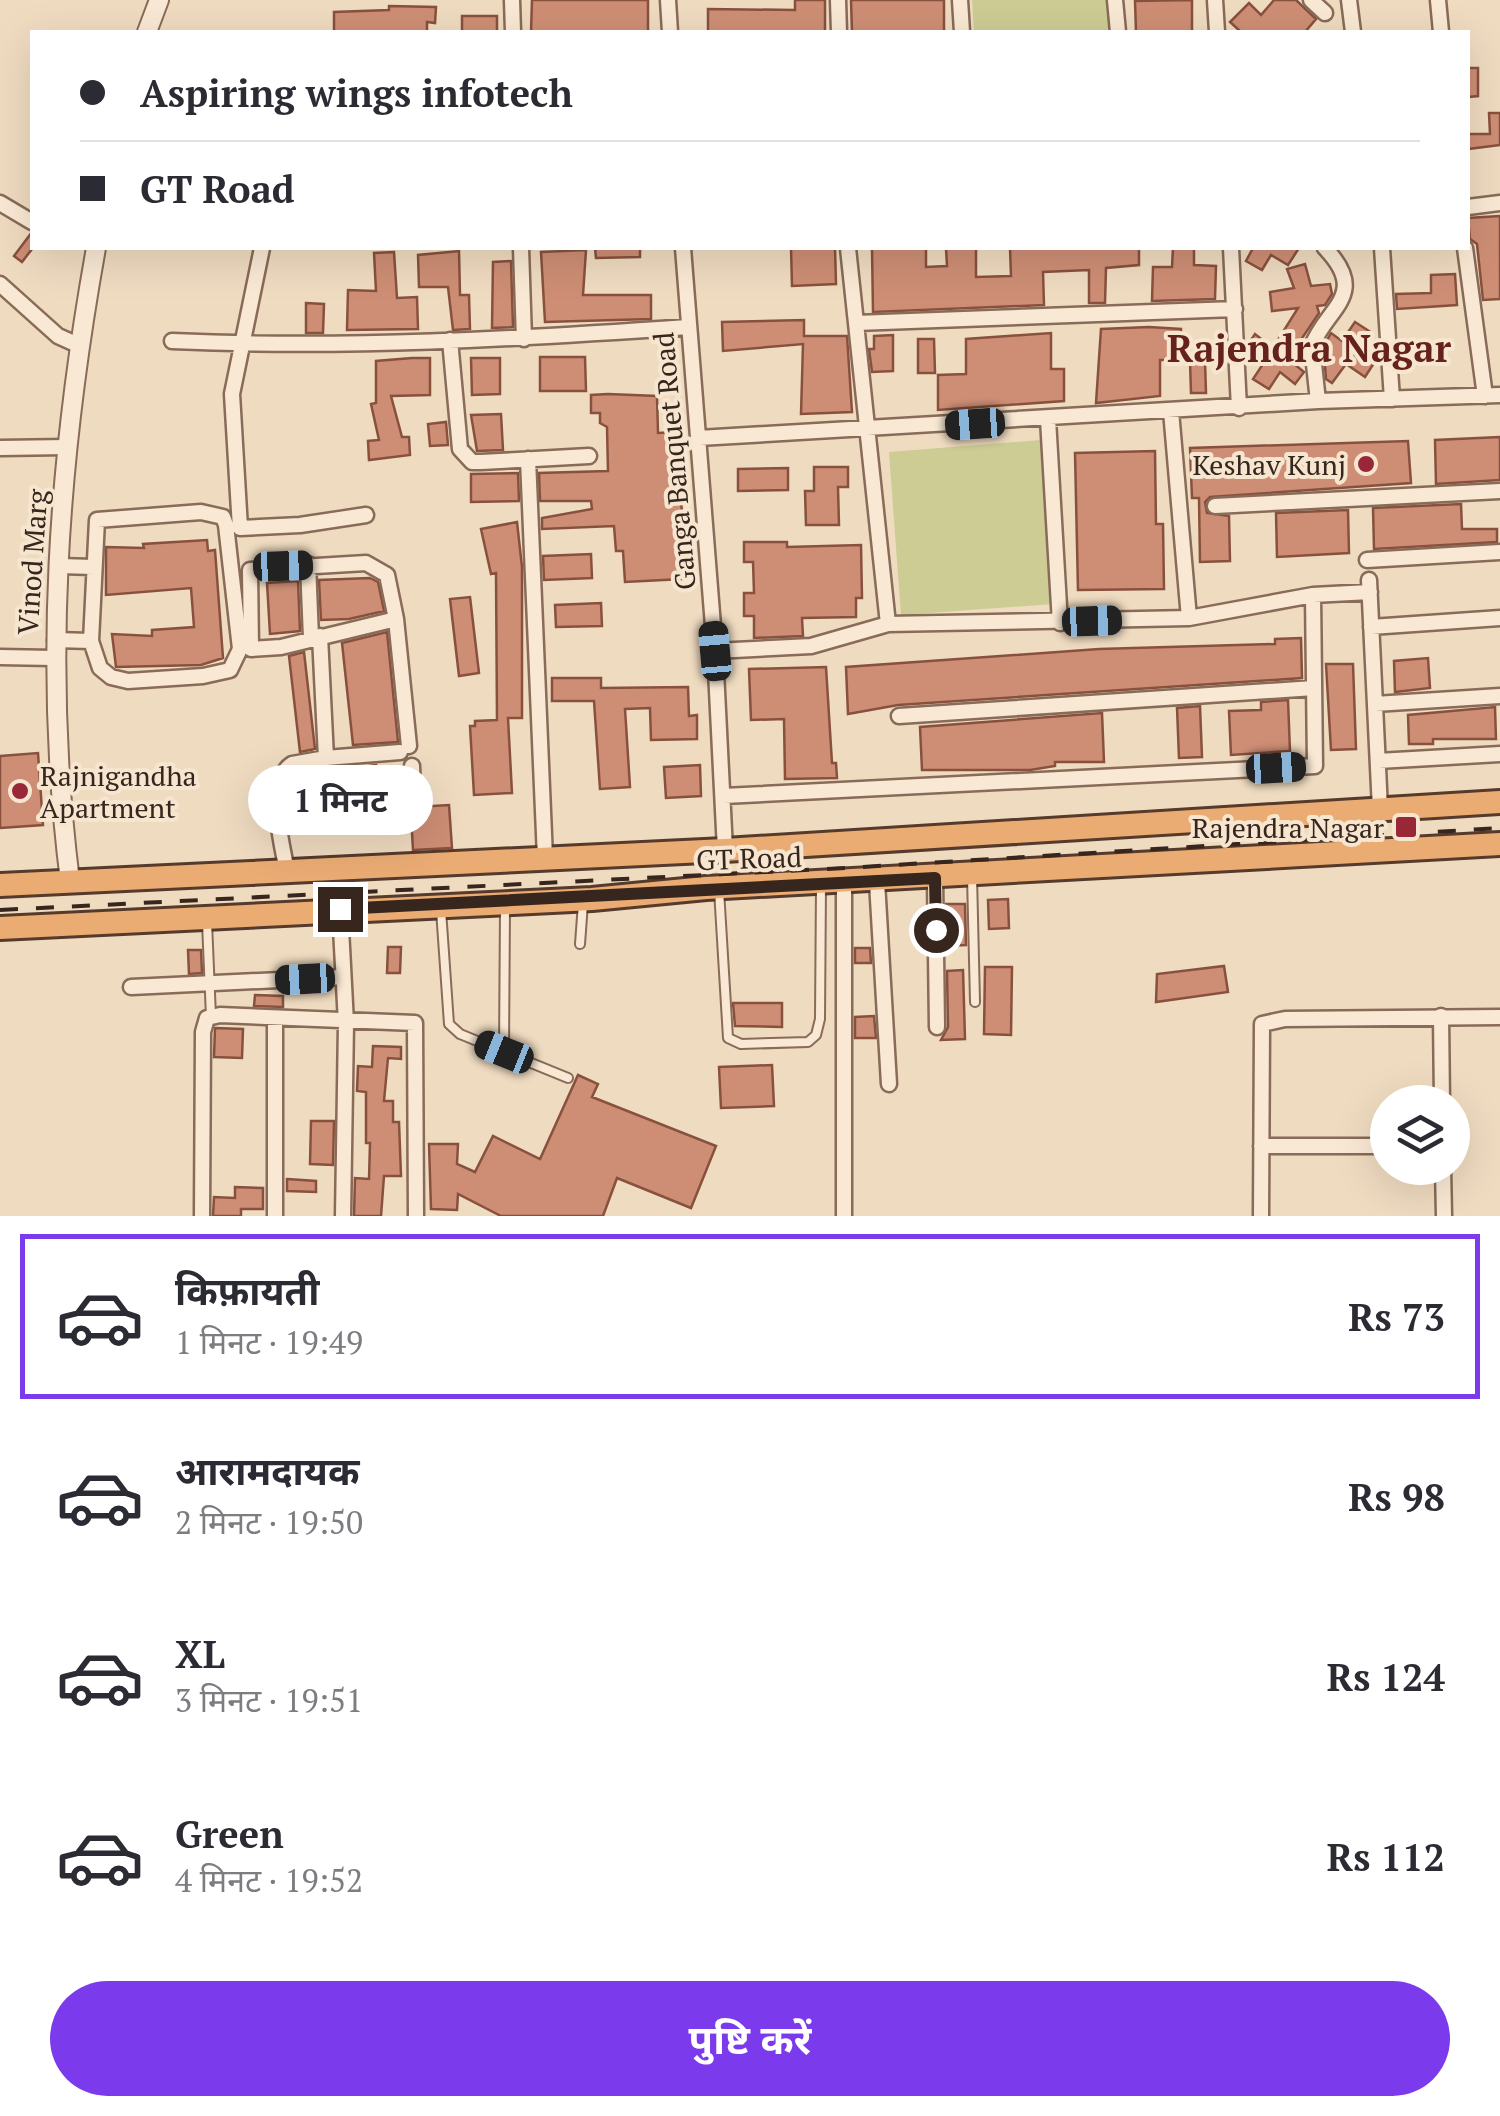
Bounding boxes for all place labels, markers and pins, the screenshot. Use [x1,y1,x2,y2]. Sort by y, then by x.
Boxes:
place label: Keshav Kunj [1193,446,1346,483]
marker: Keshav Kunj [1355,453,1377,475]
place label: Rajnigandha Apartment [40,757,197,826]
marker: Rajnigandha Apartment [9,780,31,802]
place label: Rajendra Nagar [1192,809,1384,846]
marker: Rajendra Nagar [1393,814,1419,840]

